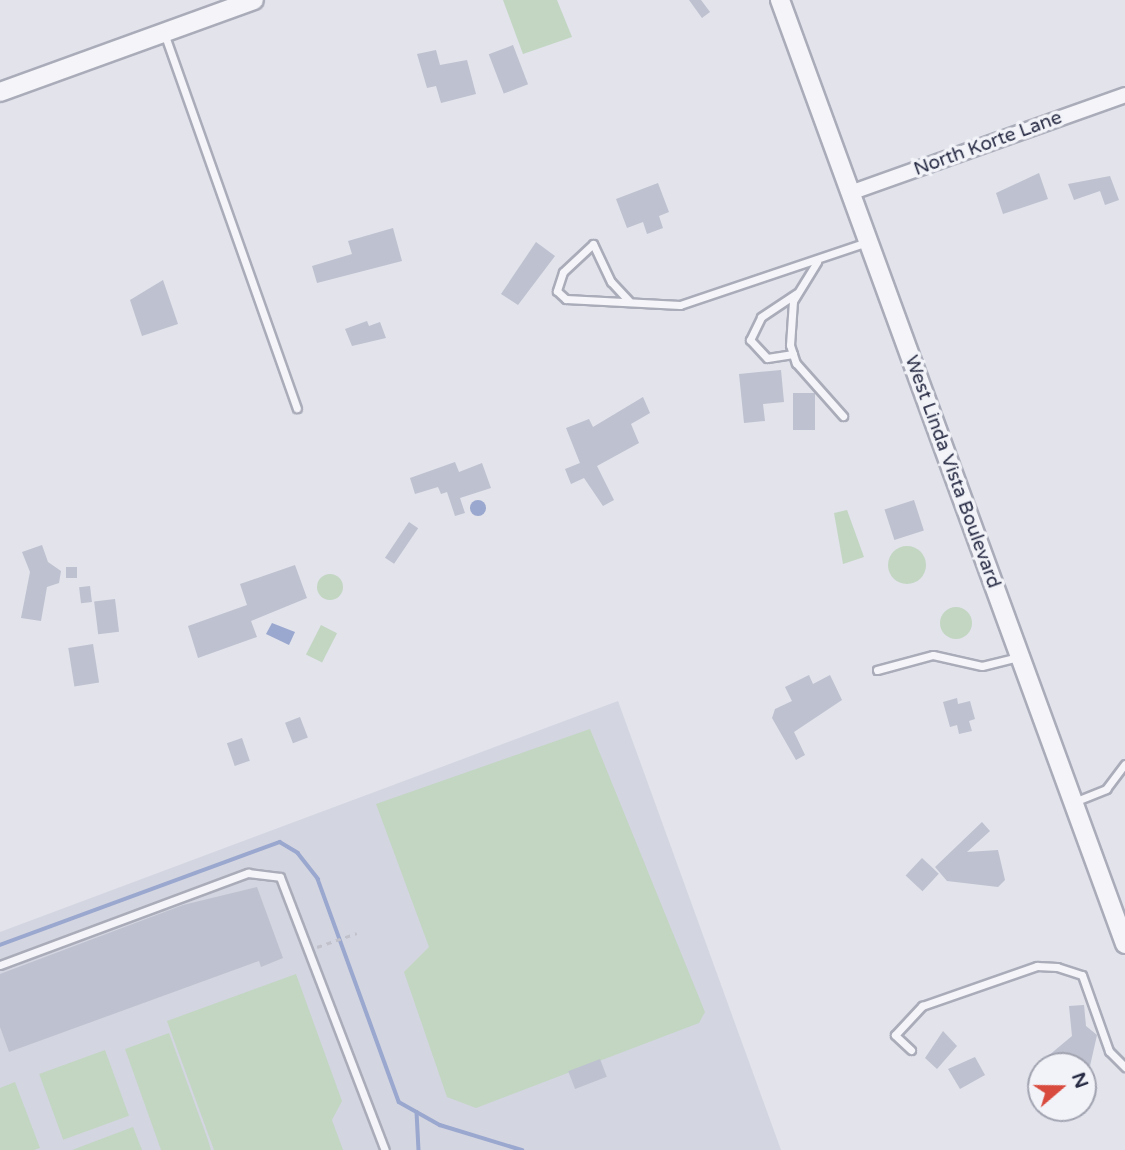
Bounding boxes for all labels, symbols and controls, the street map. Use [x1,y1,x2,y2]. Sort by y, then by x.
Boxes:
street label: North Korte Lane [911,107,1065,181]
street label: West Linda Vista Boulevard [899,352,1005,592]
north arrow [1027,1052,1097,1122]
text: N [1067,1070,1093,1091]

